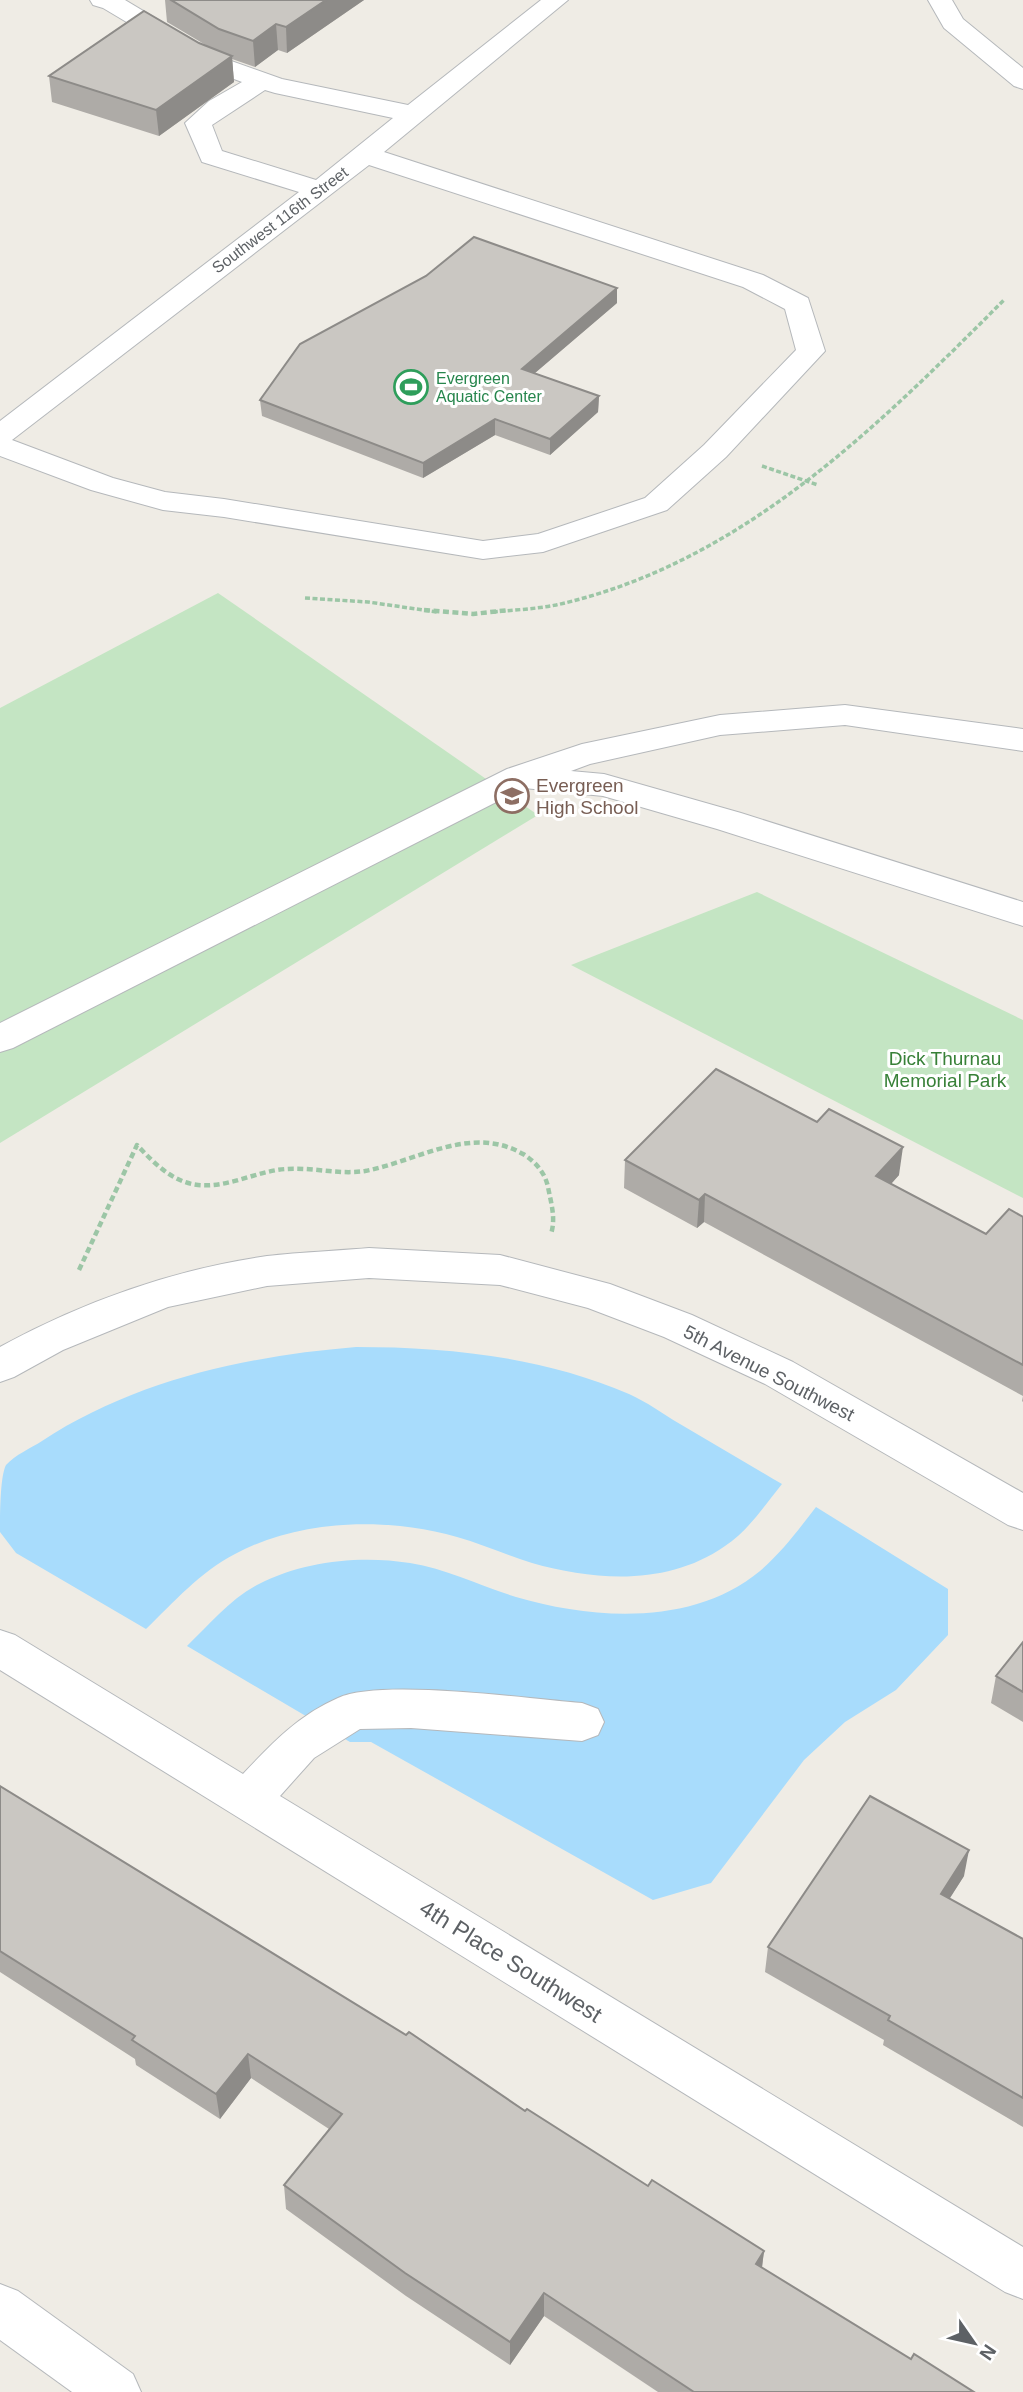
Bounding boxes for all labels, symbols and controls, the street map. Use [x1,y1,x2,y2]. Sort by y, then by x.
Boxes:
street label: Southwest 116th Street [209,163,352,276]
sports icon: Evergreen Aquatic Center [392,368,430,406]
place label: Evergreen Aquatic Center [436,370,543,405]
place label: Evergreen High School [536,775,638,818]
school or university icon: Evergreen High School [493,777,531,815]
park label: Dick Thurnau Memorial Park [884,1048,1007,1091]
street label: 5th Avenue Southwest [680,1321,858,1426]
street label: 4th Place Southwest [415,1894,607,2028]
north arrow [939,2308,1009,2378]
text: N [975,2341,1000,2364]

